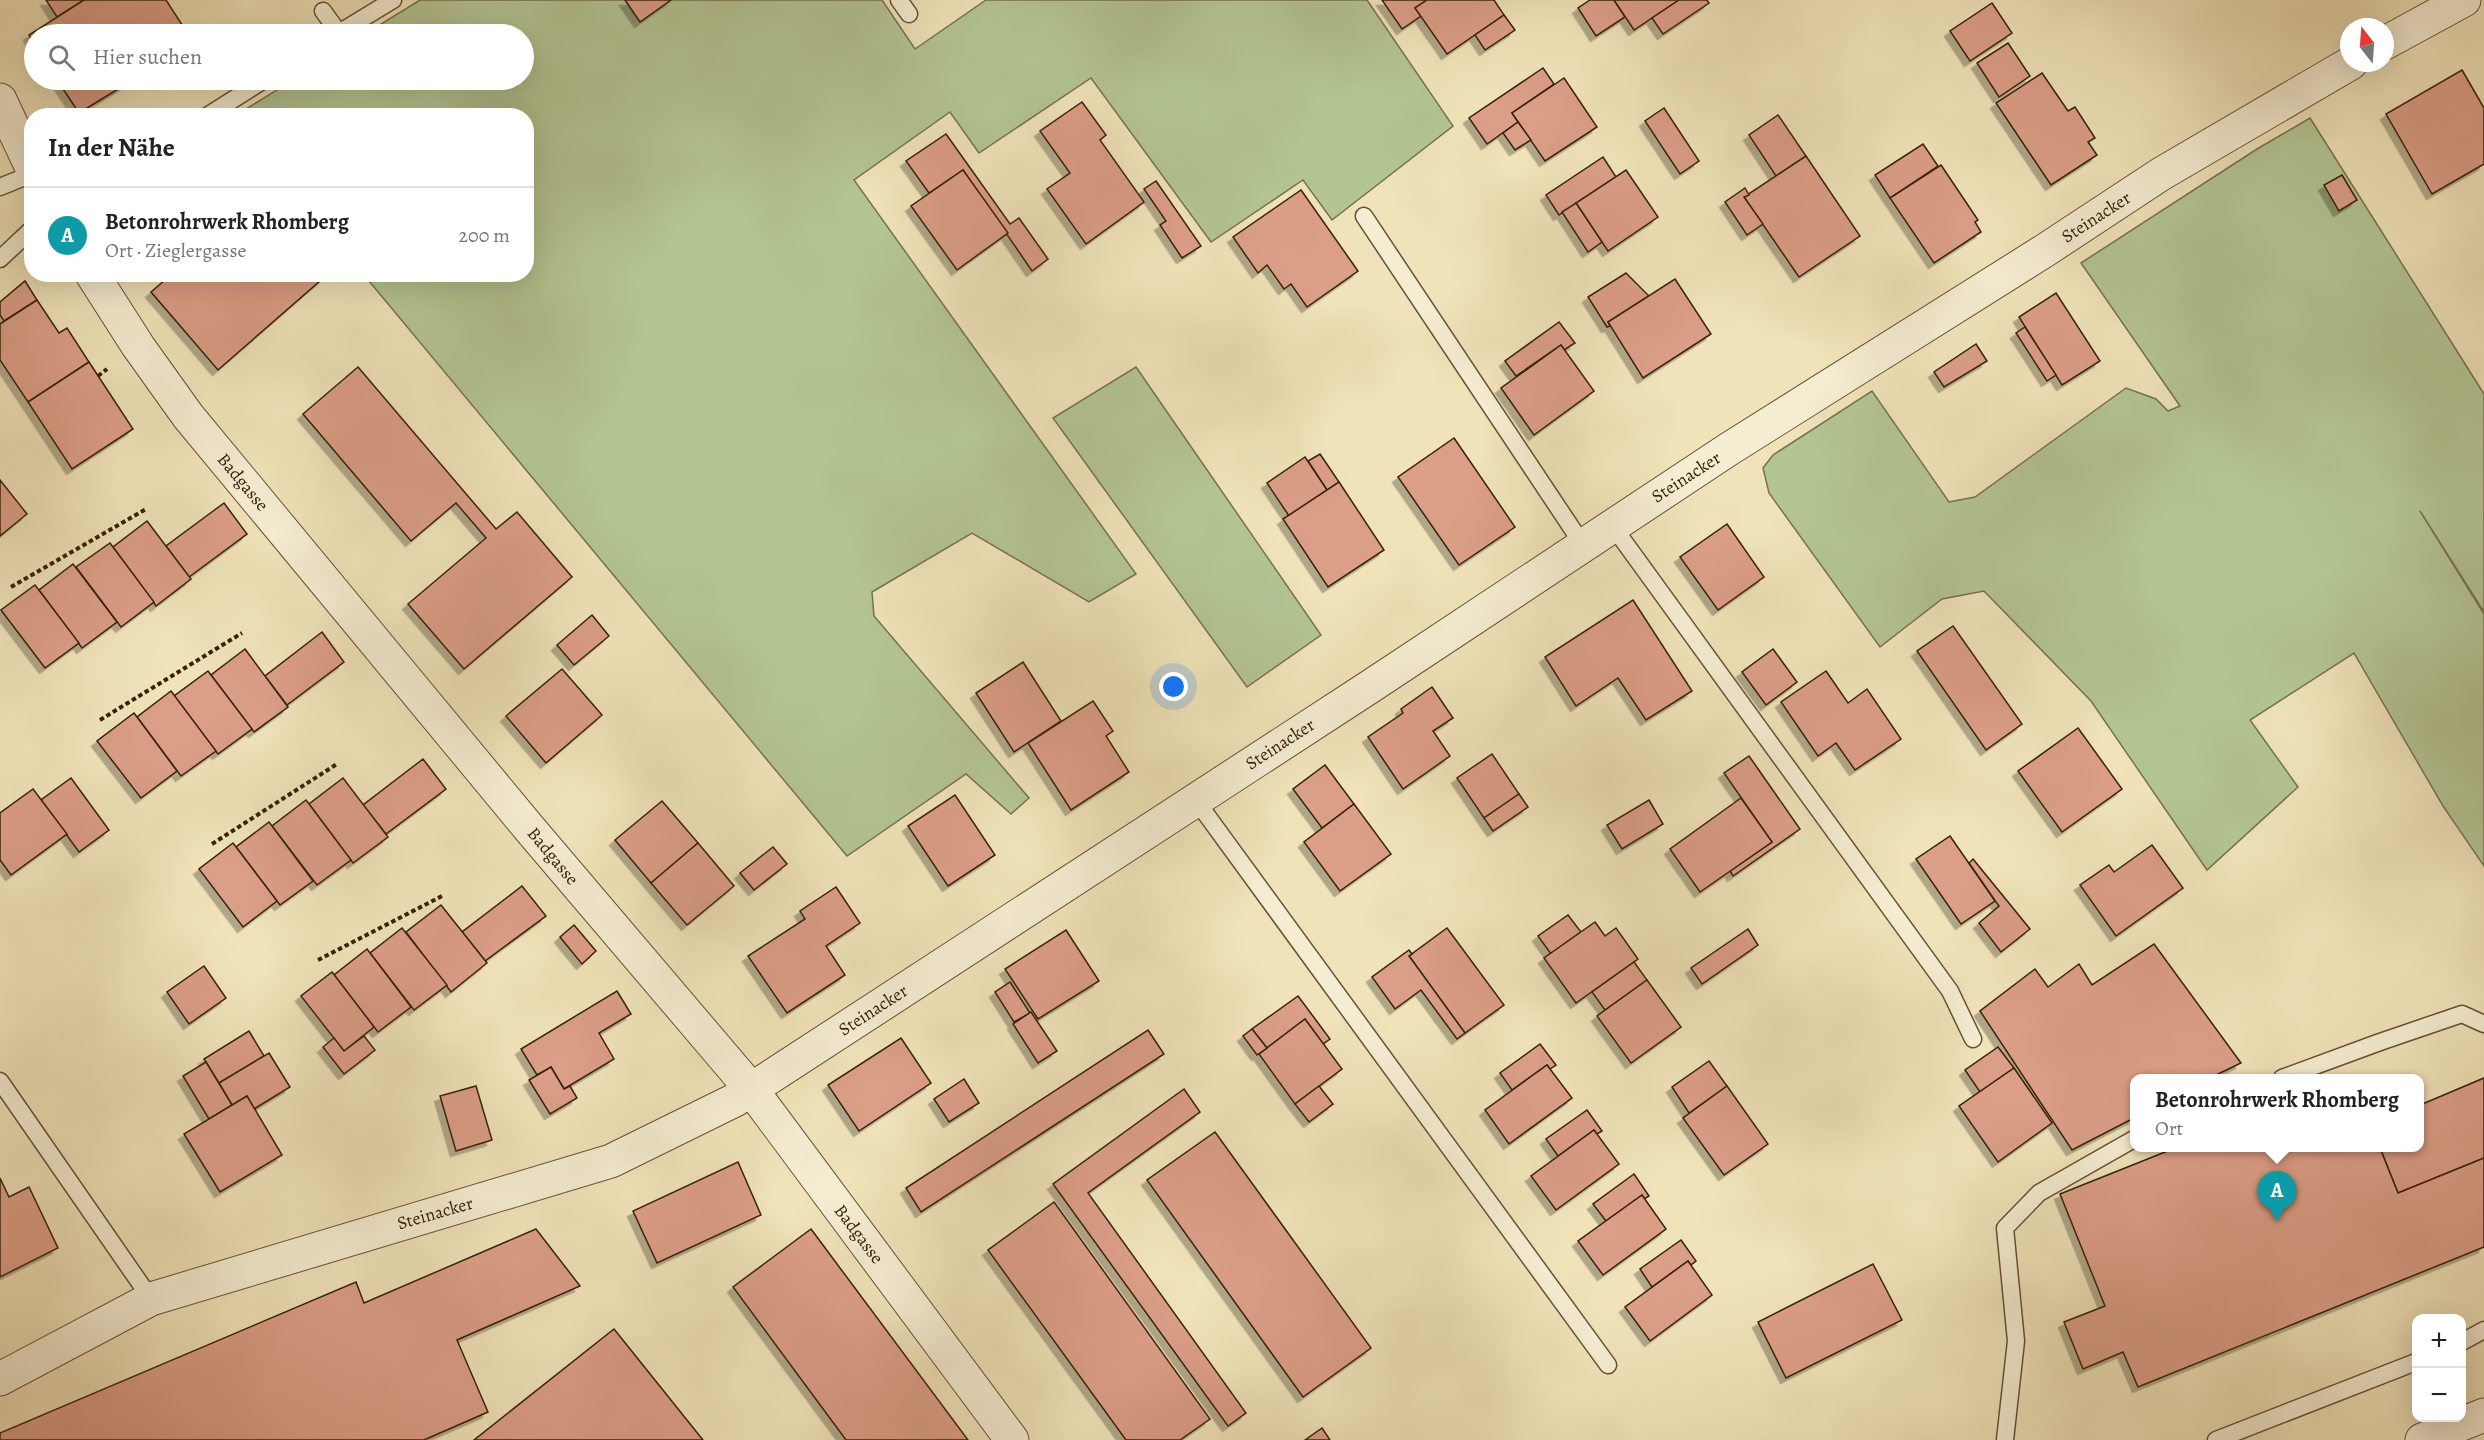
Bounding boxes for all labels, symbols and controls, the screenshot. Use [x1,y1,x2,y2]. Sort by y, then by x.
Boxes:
north arrow [2340,18,2394,72]
search box [24,24,534,90]
icon: search [45,41,78,74]
text: Hier suchen [93,42,202,72]
text: In der Nähe [48,130,175,165]
street label: Steinacker [2057,186,2135,248]
text: Betonrohrwerk Rhomberg [105,207,349,237]
text: A [61,222,74,249]
text: 200 m [459,222,510,249]
text: Ort · Zieglergasse [105,237,246,264]
street label: Steinacker [1647,446,1725,508]
street label: Badgasse [212,448,274,516]
your location [1159,672,1188,701]
street label: Steinacker [1241,713,1319,775]
street label: Badgasse [522,822,584,890]
street label: Steinacker [834,979,912,1041]
popup [2130,1074,2424,1152]
text: Betonrohrwerk Rhomberg [2155,1085,2399,1115]
text: Ort [2155,1115,2183,1142]
pin: A [2258,1172,2296,1221]
street label: Steinacker [394,1191,476,1235]
street label: Badgasse [829,1199,889,1269]
map controls [2412,1314,2466,1422]
button: + [2412,1314,2466,1368]
button: − [2412,1368,2466,1422]

